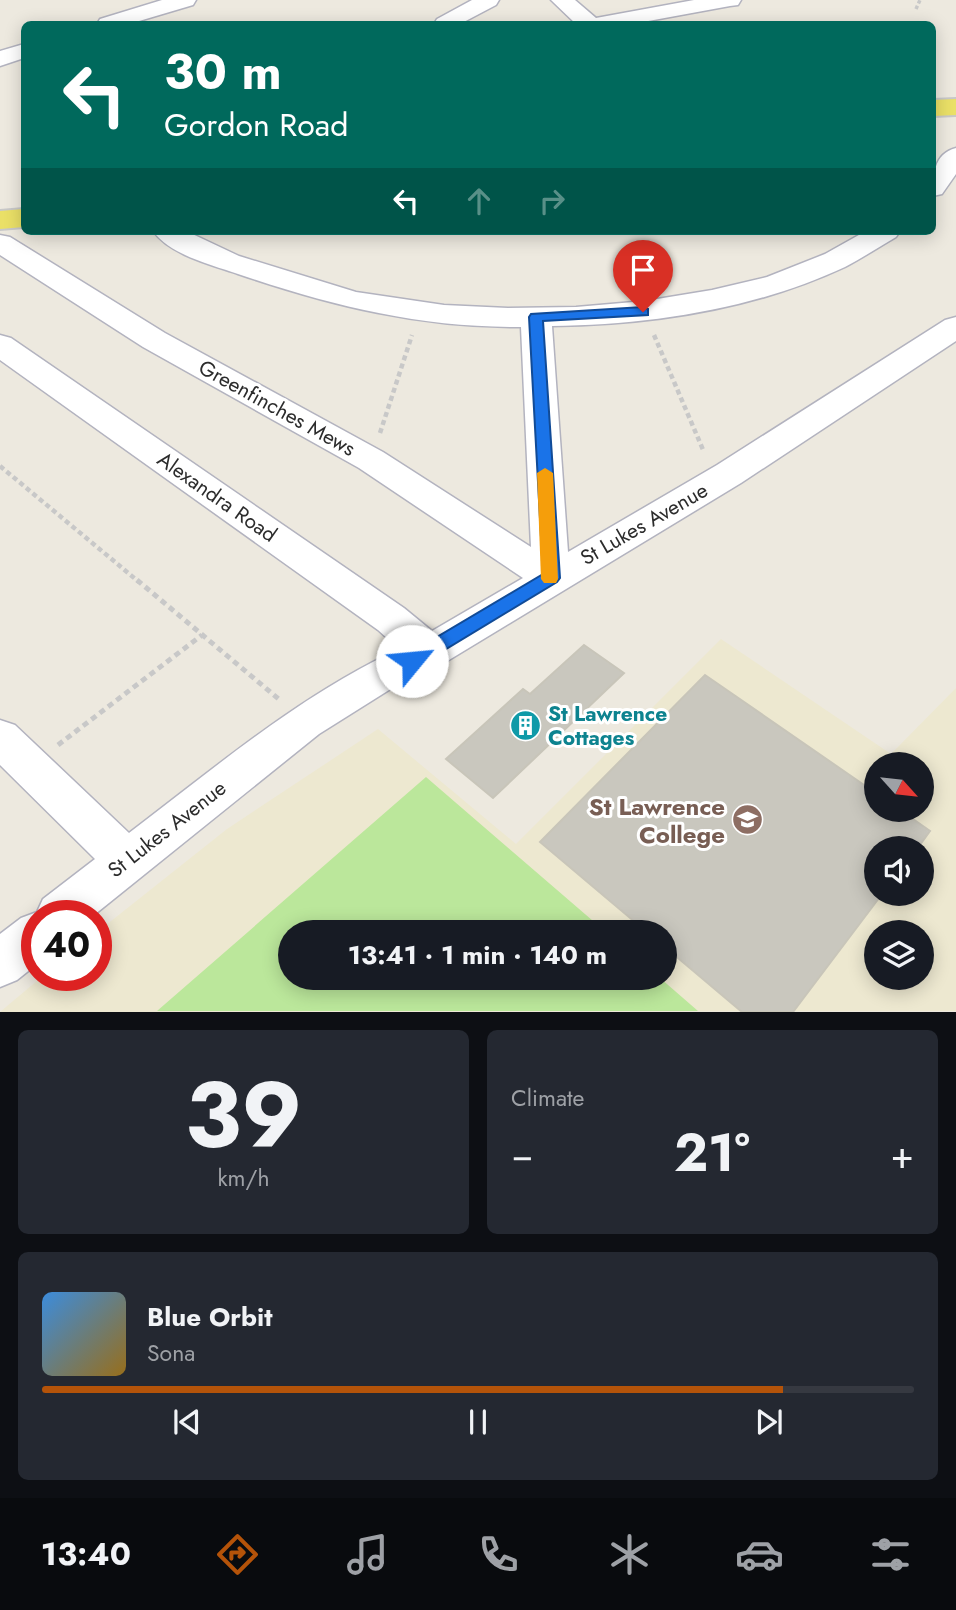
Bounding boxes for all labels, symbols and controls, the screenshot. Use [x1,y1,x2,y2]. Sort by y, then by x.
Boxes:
text: 30 m [164,37,282,107]
icon: left [49,49,140,140]
text: Gordon Road [164,102,348,148]
icon: left [387,182,425,220]
icon: ahead [460,182,498,220]
icon: right [533,182,571,220]
pin [613,240,673,312]
icon: arrive [624,251,662,289]
street label: Greenfinches Mews [193,352,361,464]
street label: Alexandra Road [151,445,283,549]
street label: St Lukes Avenue [575,475,713,573]
position arrow [375,624,449,698]
place label: St Lawrence Cottages [548,699,667,753]
building icon: St Lawrence Cottages [508,709,542,743]
north arrow [864,752,934,822]
map controls [864,752,934,990]
street label: St Lukes Avenue [101,773,233,885]
place label: St Lawrence College [589,789,725,852]
school or university icon: St Lawrence College [731,803,765,837]
button: sound [864,836,934,906]
speed limit sign: 40 [21,900,112,991]
button: layers [864,920,934,990]
text: 13:41 · 1 min · 140 m [348,936,607,974]
text: 39 [185,1050,302,1181]
text: Climate [511,1081,584,1115]
text: 21° [674,1115,750,1191]
text: − [511,1127,533,1182]
text: + [891,1127,914,1182]
text: km/h [218,1161,269,1195]
text: Blue Orbit [147,1298,272,1336]
text: Sona [147,1336,195,1370]
icon: previous [168,1403,206,1441]
icon: pause [459,1403,497,1441]
icon: next [750,1403,788,1441]
icon: directions [213,1530,262,1579]
icon: music [343,1530,392,1579]
icon: phone [474,1530,523,1579]
icon: climate [605,1530,654,1579]
icon: car [735,1530,784,1579]
icon: filters [866,1530,915,1579]
text: 13:40 [41,1531,131,1577]

